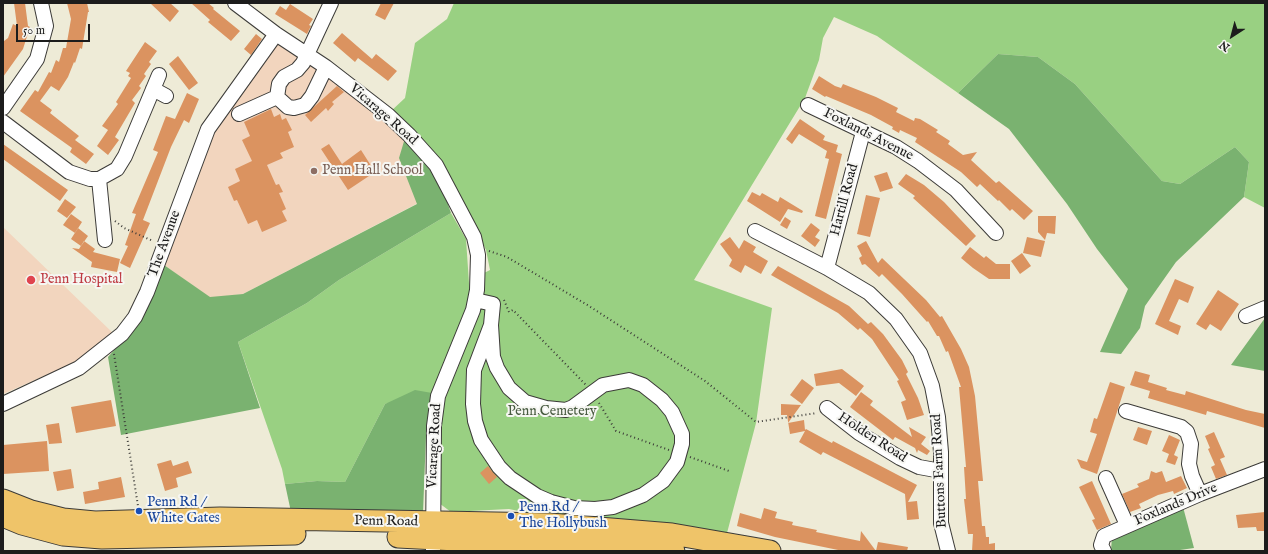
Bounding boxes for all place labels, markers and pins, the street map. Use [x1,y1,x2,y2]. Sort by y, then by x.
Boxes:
place label: Penn Hall School [322,163,423,179]
marker: Penn Hall School [309,166,319,176]
place label: Penn Hospital [40,272,123,288]
marker: Penn Hospital [25,274,37,286]
place label: Penn Rd / White Gates [147,495,220,528]
place label: Penn Rd / The Hollybush [519,500,607,532]
marker: Penn Rd / White Gates [134,506,144,516]
marker: Penn Rd / The Hollybush [506,511,516,521]

